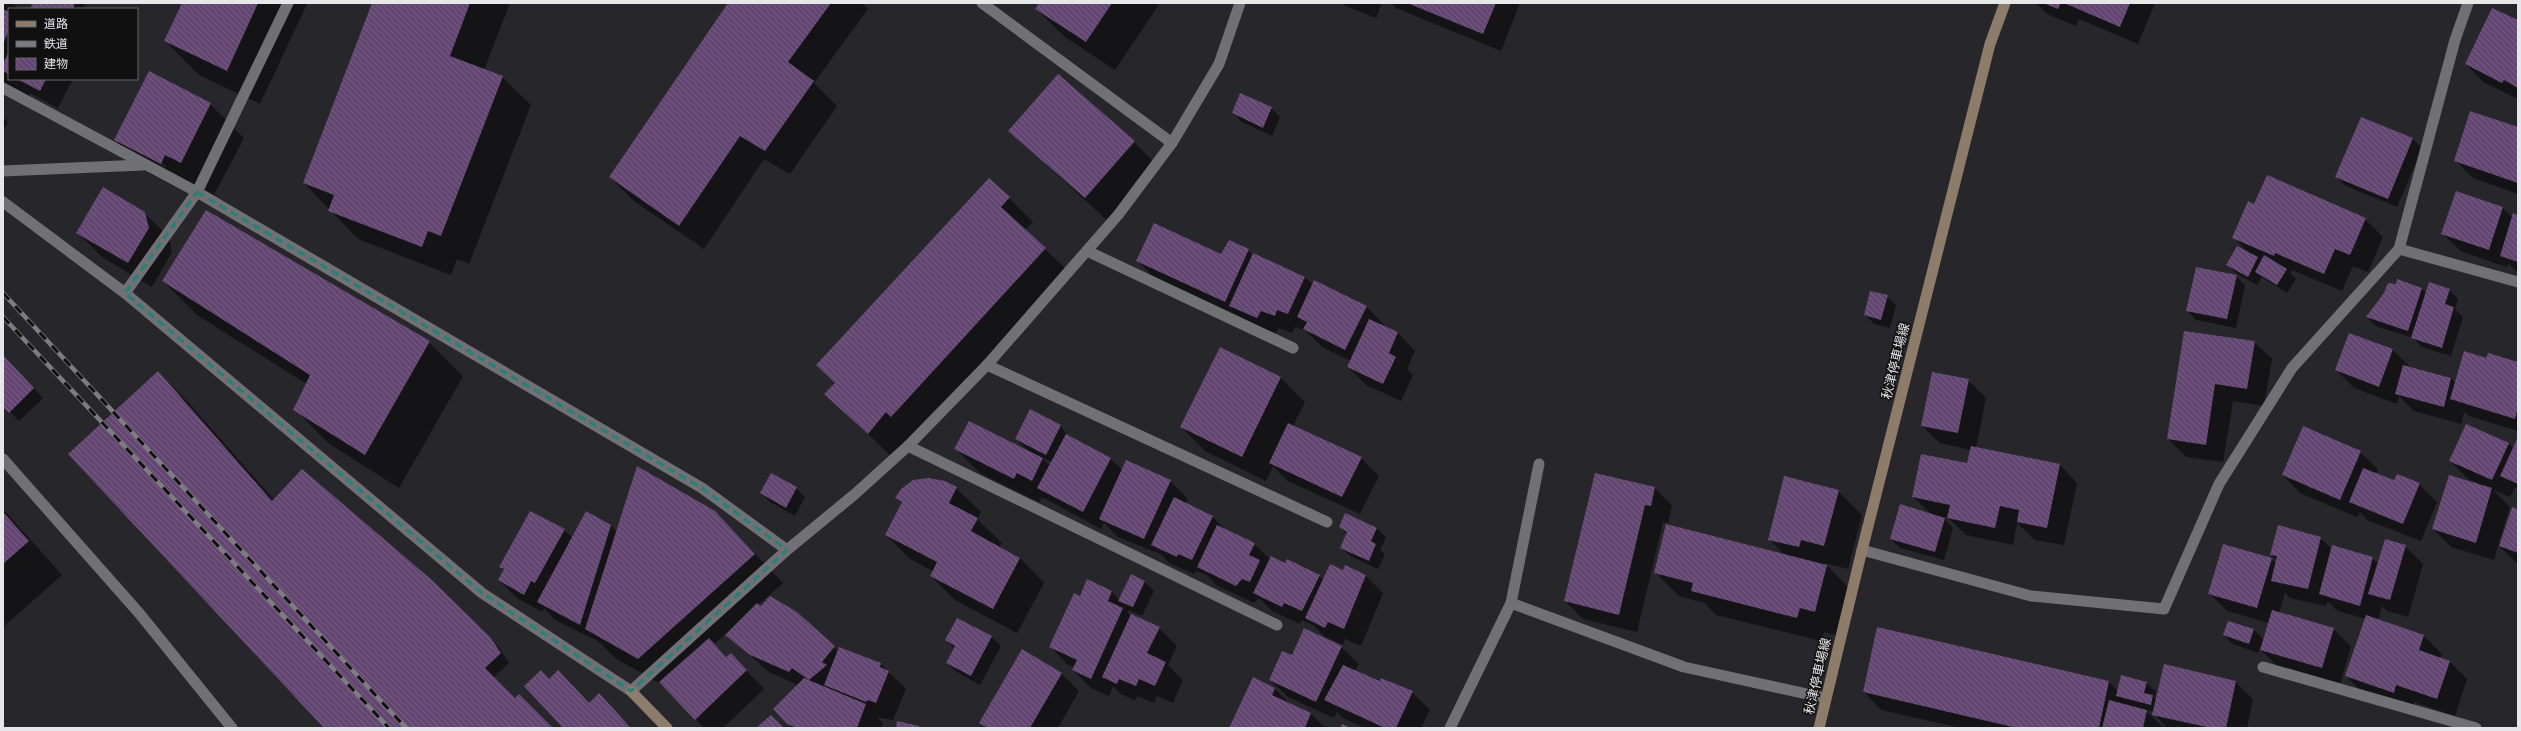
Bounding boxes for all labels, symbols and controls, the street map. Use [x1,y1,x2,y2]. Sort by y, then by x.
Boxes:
legend [8,8,138,80]
text: 道路 [44,17,68,31]
text: 鉄道 [44,37,68,51]
text: 建物 [44,57,68,71]
street label: 秋津停車場線 [1879,321,1912,401]
street label: 秋津停車場線 [1801,636,1834,716]

